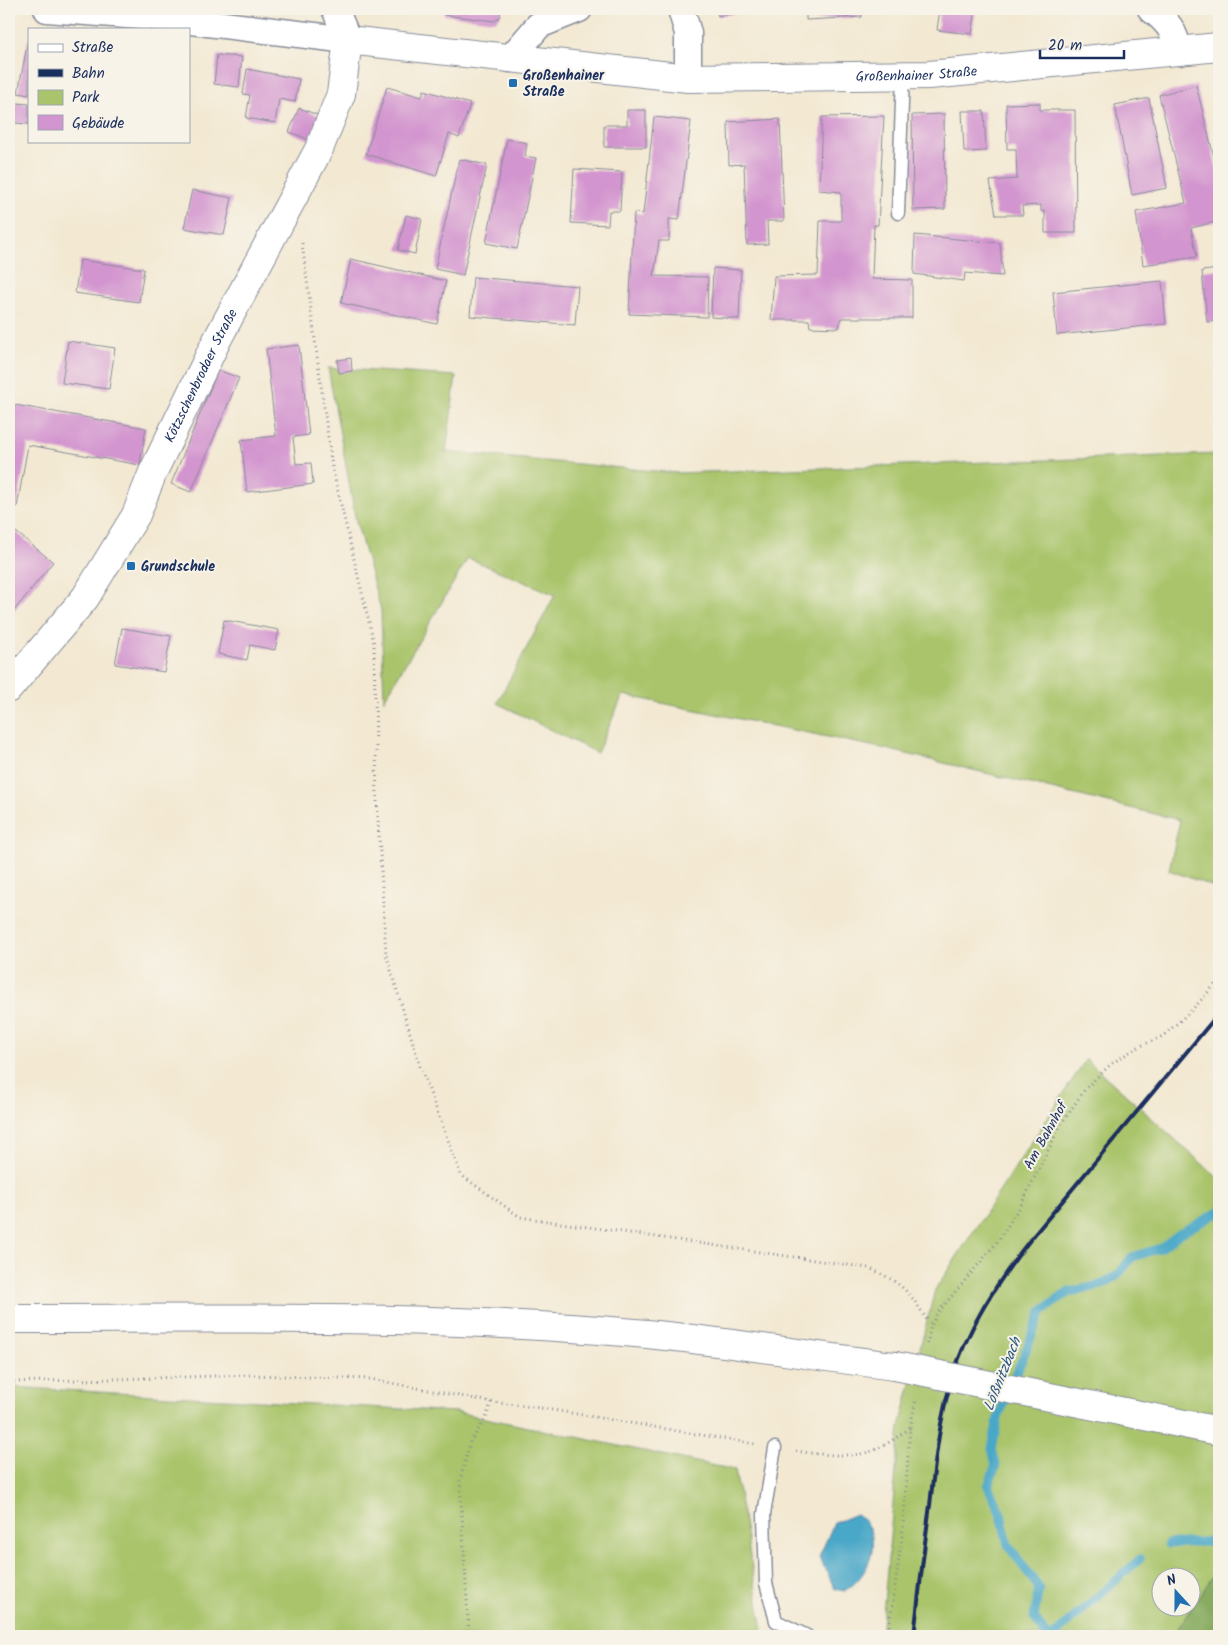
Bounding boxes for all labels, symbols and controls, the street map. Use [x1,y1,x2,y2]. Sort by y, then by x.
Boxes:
legend [28,28,190,142]
scale bar [1040,28,1124,60]
text: 20 m [1048,34,1082,58]
text: Straße [72,36,114,60]
street label: Großenhainer Straße [856,60,979,88]
text: Bahn [72,62,105,86]
place label: Großenhainer Straße [523,65,605,103]
marker: Großenhainer Straße [507,77,519,89]
text: Park [72,86,100,110]
text: Gebäude [72,112,125,136]
street label: Kötzschenbrodaer Straße [159,304,244,447]
place label: Grundschule [141,556,215,578]
marker: Grundschule [125,560,137,572]
street label: Am Bahnhof [1018,1096,1074,1174]
water label: Lößnitzbach [977,1332,1029,1415]
north arrow [1150,1568,1200,1618]
text: N [1164,1569,1180,1593]

